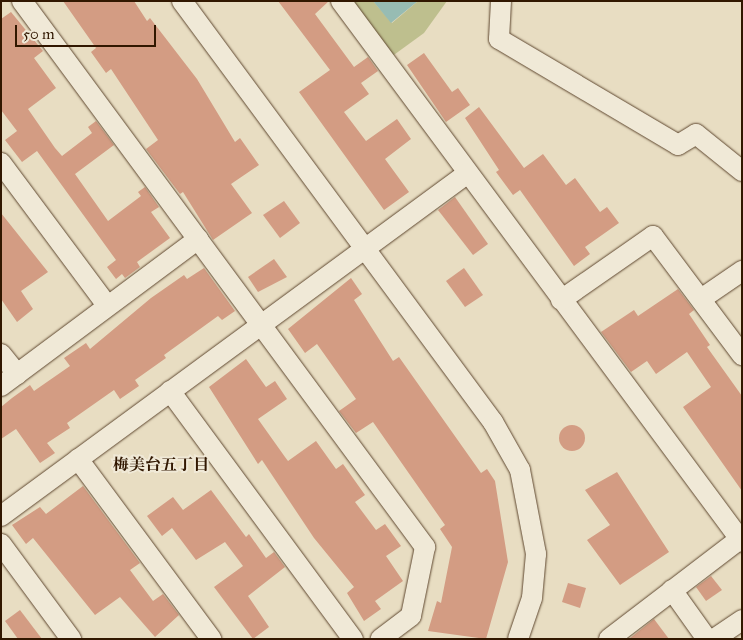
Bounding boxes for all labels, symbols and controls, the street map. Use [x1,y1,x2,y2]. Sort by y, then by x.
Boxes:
scale bar [18,15,159,47]
text: 50 m [23,25,55,43]
district label: 梅美台五丁目 [113,455,209,475]

